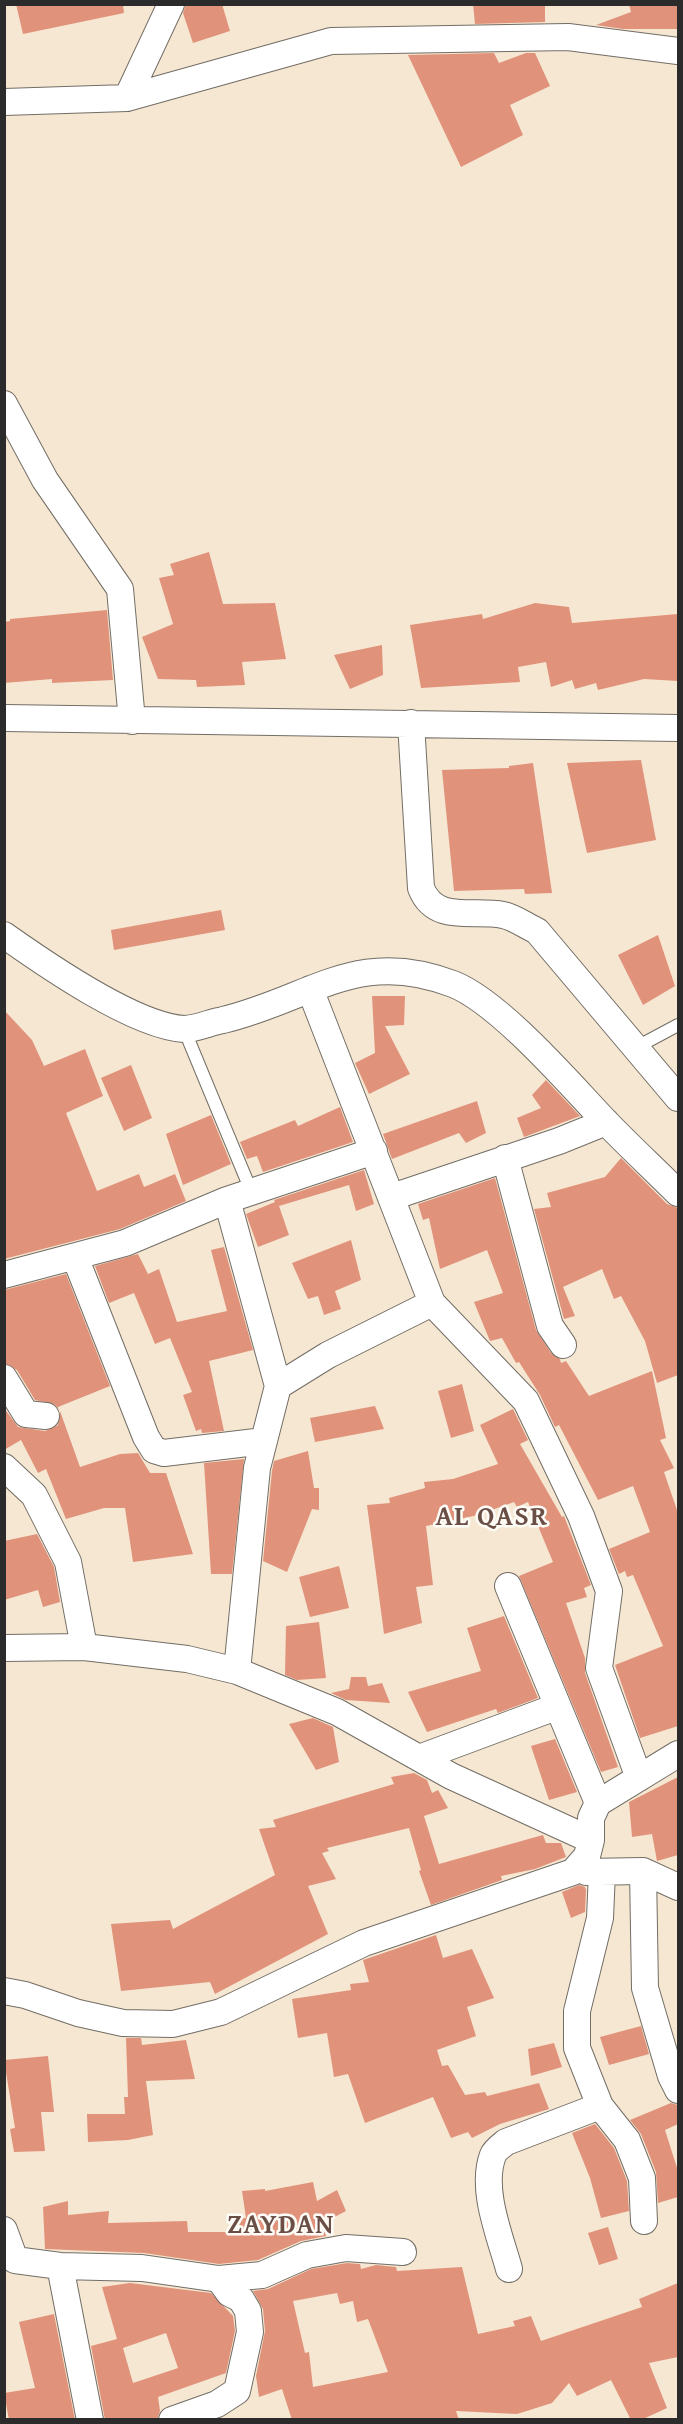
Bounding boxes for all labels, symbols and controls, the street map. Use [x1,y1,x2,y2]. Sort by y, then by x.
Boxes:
district label: AL QASR [436,1502,548,1534]
district label: ZAYDAN [227,2210,335,2242]

